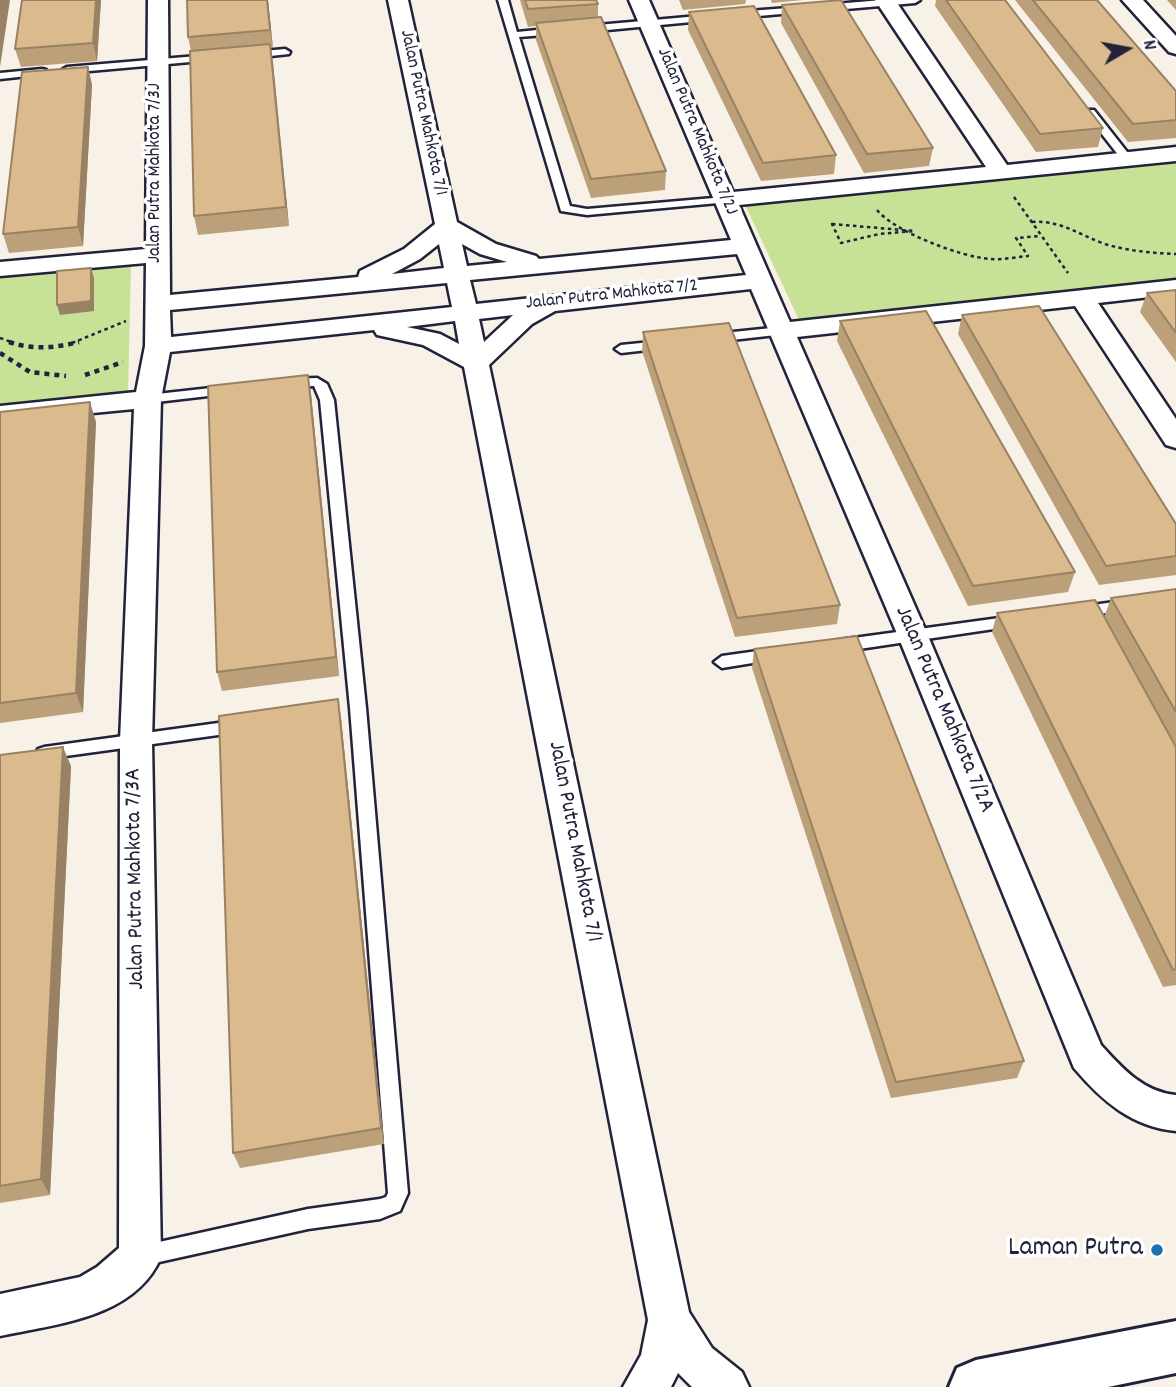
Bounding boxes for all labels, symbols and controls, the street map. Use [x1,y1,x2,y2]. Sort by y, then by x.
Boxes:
north arrow [1092,14,1162,84]
street label: Jalan Putra Mahkota 7/1 [393,28,451,198]
text: N [1134,38,1162,52]
street label: Jalan Putra Mahkota 7/2J [650,45,742,219]
street label: Jalan Putra Mahkota 7/3J [145,83,167,263]
street label: Jalan Putra Mahkota 7/2 [525,276,699,316]
street label: Jalan Putra Mahkota 7/2A [887,603,999,817]
street label: Jalan Putra Mahkota 7/1 [540,739,606,945]
street label: Jalan Putra Mahkota 7/3A [121,768,153,990]
place label: Laman Putra [1008,1233,1143,1267]
marker: Laman Putra [1149,1242,1165,1258]

